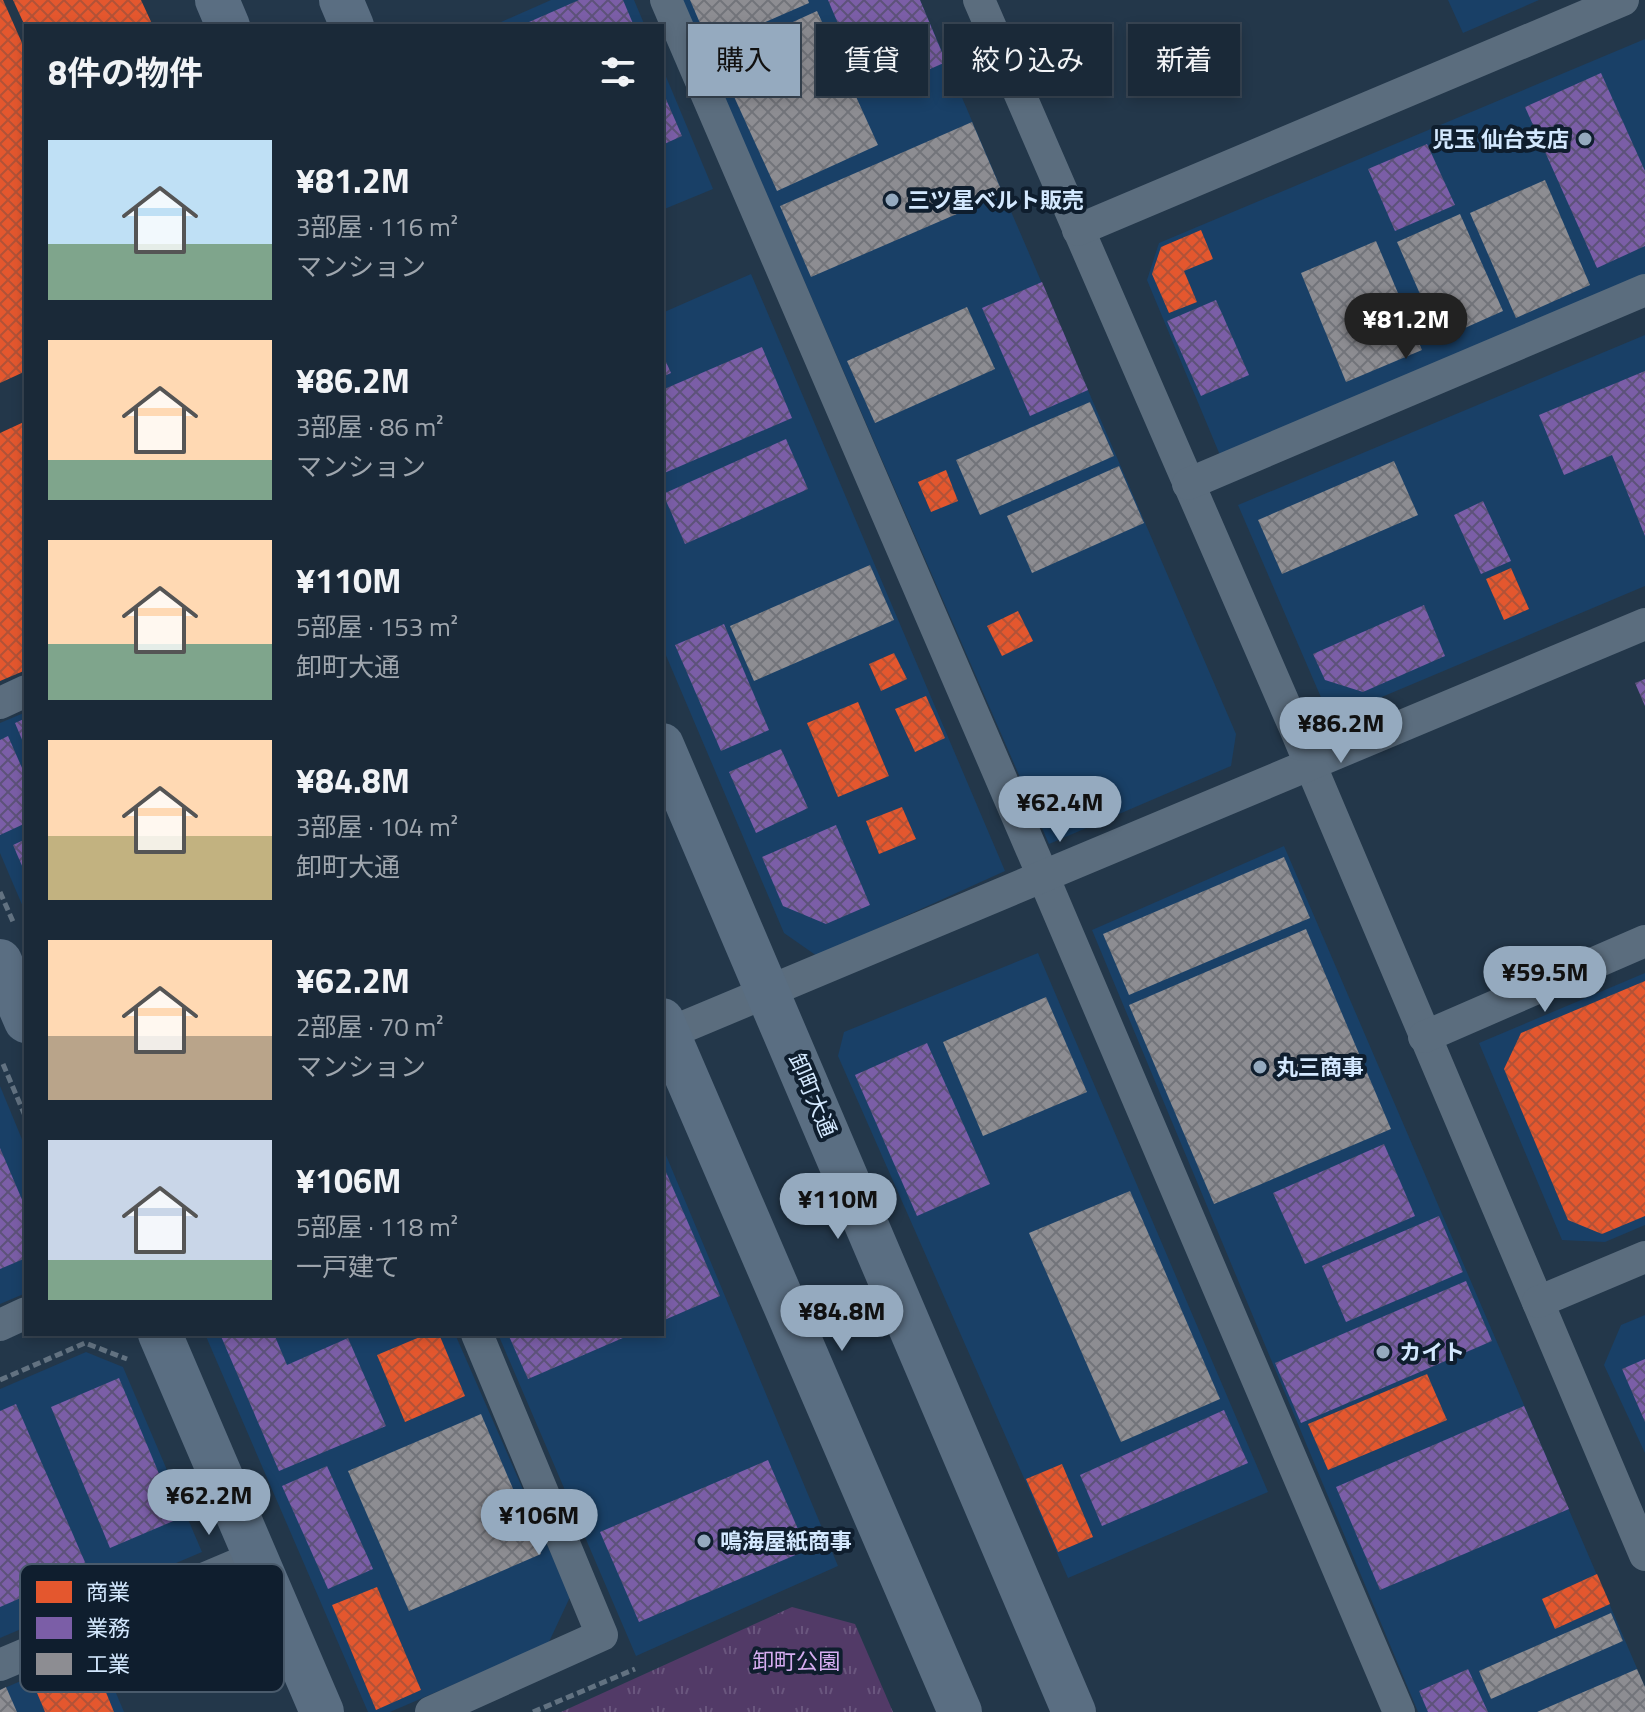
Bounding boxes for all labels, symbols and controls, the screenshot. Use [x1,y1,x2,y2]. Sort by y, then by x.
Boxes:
chip: 購入 [688,24,800,96]
chip: 賃貸 [816,24,928,96]
chip: 絞り込み [944,24,1112,96]
chip: 新着 [1128,24,1240,96]
text: 8件の物件 [48,46,203,98]
icon: filters [596,50,640,94]
place label: 児玉 仙台支店 [1432,122,1569,156]
marker: 児玉 仙台支店 [1576,130,1594,148]
text: ¥81.2M [296,154,410,206]
icon: home [112,172,208,268]
place label: 三ツ星ベルト販売 [908,183,1084,217]
marker: 三ツ星ベルト販売 [883,191,901,209]
text: 3部屋 · 116 m² [296,207,458,246]
text: マンション [296,247,426,286]
pin: ¥81.2M [1341,293,1471,361]
text: ¥81.2M [1362,299,1450,338]
text: ¥86.2M [296,354,410,406]
icon: home [112,372,208,468]
text: 3部屋 · 86 m² [296,407,444,446]
text: マンション [296,447,426,486]
text: ¥110M [296,554,401,606]
icon: home [112,572,208,668]
text: 5部屋 · 153 m² [296,607,458,646]
text: 卸町大通 [296,647,400,686]
pin: ¥86.2M [1276,697,1406,765]
text: ¥86.2M [1297,703,1385,742]
text: ¥84.8M [296,754,410,806]
icon: home [112,772,208,868]
pin: ¥62.4M [995,776,1125,844]
text: ¥62.4M [1016,782,1104,821]
text: 3部屋 · 104 m² [296,807,458,846]
text: 卸町大通 [296,847,400,886]
pin: ¥59.5M [1480,946,1610,1014]
text: ¥59.5M [1501,952,1589,991]
text: ¥62.2M [296,954,410,1006]
icon: home [112,972,208,1068]
text: 2部屋 · 70 m² [296,1007,444,1046]
text: マンション [296,1047,426,1086]
street label: 卸町大通 [780,1048,846,1142]
place label: 丸三商事 [1276,1050,1364,1084]
marker: 丸三商事 [1251,1058,1269,1076]
text: ¥106M [296,1154,401,1206]
icon: home [112,1172,208,1268]
pin: ¥110M [782,1173,894,1241]
text: ¥110M [798,1179,878,1218]
text: 5部屋 · 118 m² [296,1207,458,1246]
text: 一戸建て [296,1247,400,1286]
pin: ¥84.8M [777,1285,907,1353]
text: ¥84.8M [798,1291,886,1330]
place label: カイト [1399,1335,1465,1369]
marker: カイト [1374,1343,1392,1361]
pin: ¥62.2M [144,1469,274,1537]
text: ¥62.2M [165,1475,253,1514]
pin: ¥106M [483,1489,595,1557]
text: ¥106M [499,1495,579,1534]
place label: 鳴海屋紙商事 [720,1524,852,1558]
marker: 鳴海屋紙商事 [695,1532,713,1550]
legend [20,1564,284,1692]
text: 商業 [86,1575,130,1609]
text: 業務 [86,1611,130,1645]
park label: 卸町公園 [752,1644,840,1678]
text: 工業 [86,1647,130,1681]

